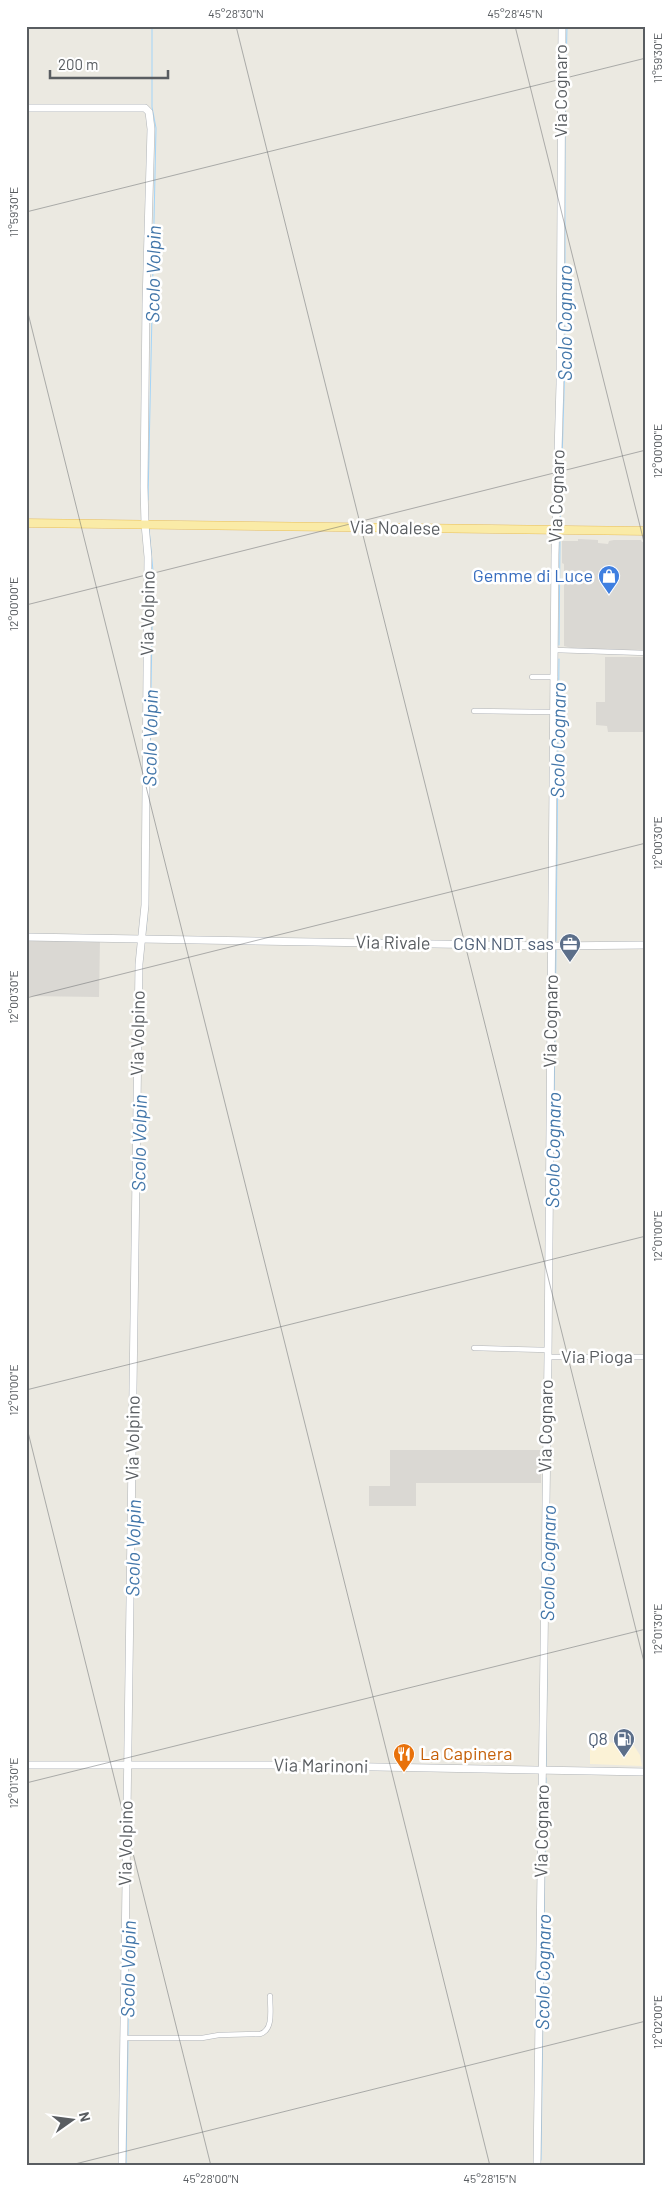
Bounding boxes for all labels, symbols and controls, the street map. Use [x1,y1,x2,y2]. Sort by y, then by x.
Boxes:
text: 45°28'30"N [208,6,264,20]
text: 45°28'45"N [487,6,543,20]
text: 11°59'30"E [650,33,664,83]
street label: Via Cognaro [549,44,571,138]
scale bar [50,48,168,80]
text: 200 m [58,55,98,73]
text: 11°59'30"E [6,187,20,237]
water label: Scolo Volpin [140,225,165,323]
water label: Scolo Cognaro [553,265,576,381]
text: 12°00'00"E [650,424,664,478]
street label: Via Cognaro [543,449,569,543]
street label: Via Noalese [349,515,441,539]
place label: Gemme di Luce [473,564,593,586]
shop icon: Gemme di Luce [597,564,621,595]
street label: Via Volpino [135,570,159,656]
text: 12°00'00"E [6,577,20,631]
water label: Scolo Cognaro [545,682,570,798]
water label: Scolo Volpin [137,689,162,787]
text: 12°00'30"E [650,816,664,870]
street label: Via Rivale [355,930,431,954]
place label: CGN NDT sas [453,932,554,954]
office icon: CGN NDT sas [558,932,582,963]
text: 12°00'30"E [6,970,20,1024]
street label: Via Cognaro [538,974,562,1068]
street label: Via Volpino [125,990,149,1076]
water label: Scolo Cognaro [540,1092,565,1208]
water label: Scolo Volpin [126,1094,151,1192]
text: 12°01'00"E [650,1210,664,1262]
street label: Via Pioga [561,1345,633,1367]
text: 12°01'00"E [6,1364,20,1416]
street label: Via Cognaro [533,1379,557,1473]
street label: Via Volpino [120,1395,144,1481]
water label: Scolo Volpin [120,1499,145,1597]
water label: Scolo Cognaro [535,1505,560,1621]
text: 12°01'30"E [650,1604,664,1654]
place label: Q8 [588,1727,608,1749]
fuel station icon: Q8 [612,1727,636,1758]
restaurant icon: La Capinera [392,1742,416,1773]
place label: La Capinera [420,1742,512,1764]
street label: Via Marinoni [273,1753,369,1777]
text: 12°01'30"E [6,1758,20,1808]
street label: Via Cognaro [529,1784,553,1878]
street label: Via Volpino [113,1800,137,1886]
water label: Scolo Cognaro [530,1914,555,2030]
water label: Scolo Volpin [115,1920,140,2018]
text: 12°02'00"E [650,1995,664,2049]
north arrow [48,2094,98,2144]
text: N [76,2110,94,2123]
text: 45°28'00"N [183,2171,239,2185]
text: 45°28'15"N [463,2171,517,2185]

